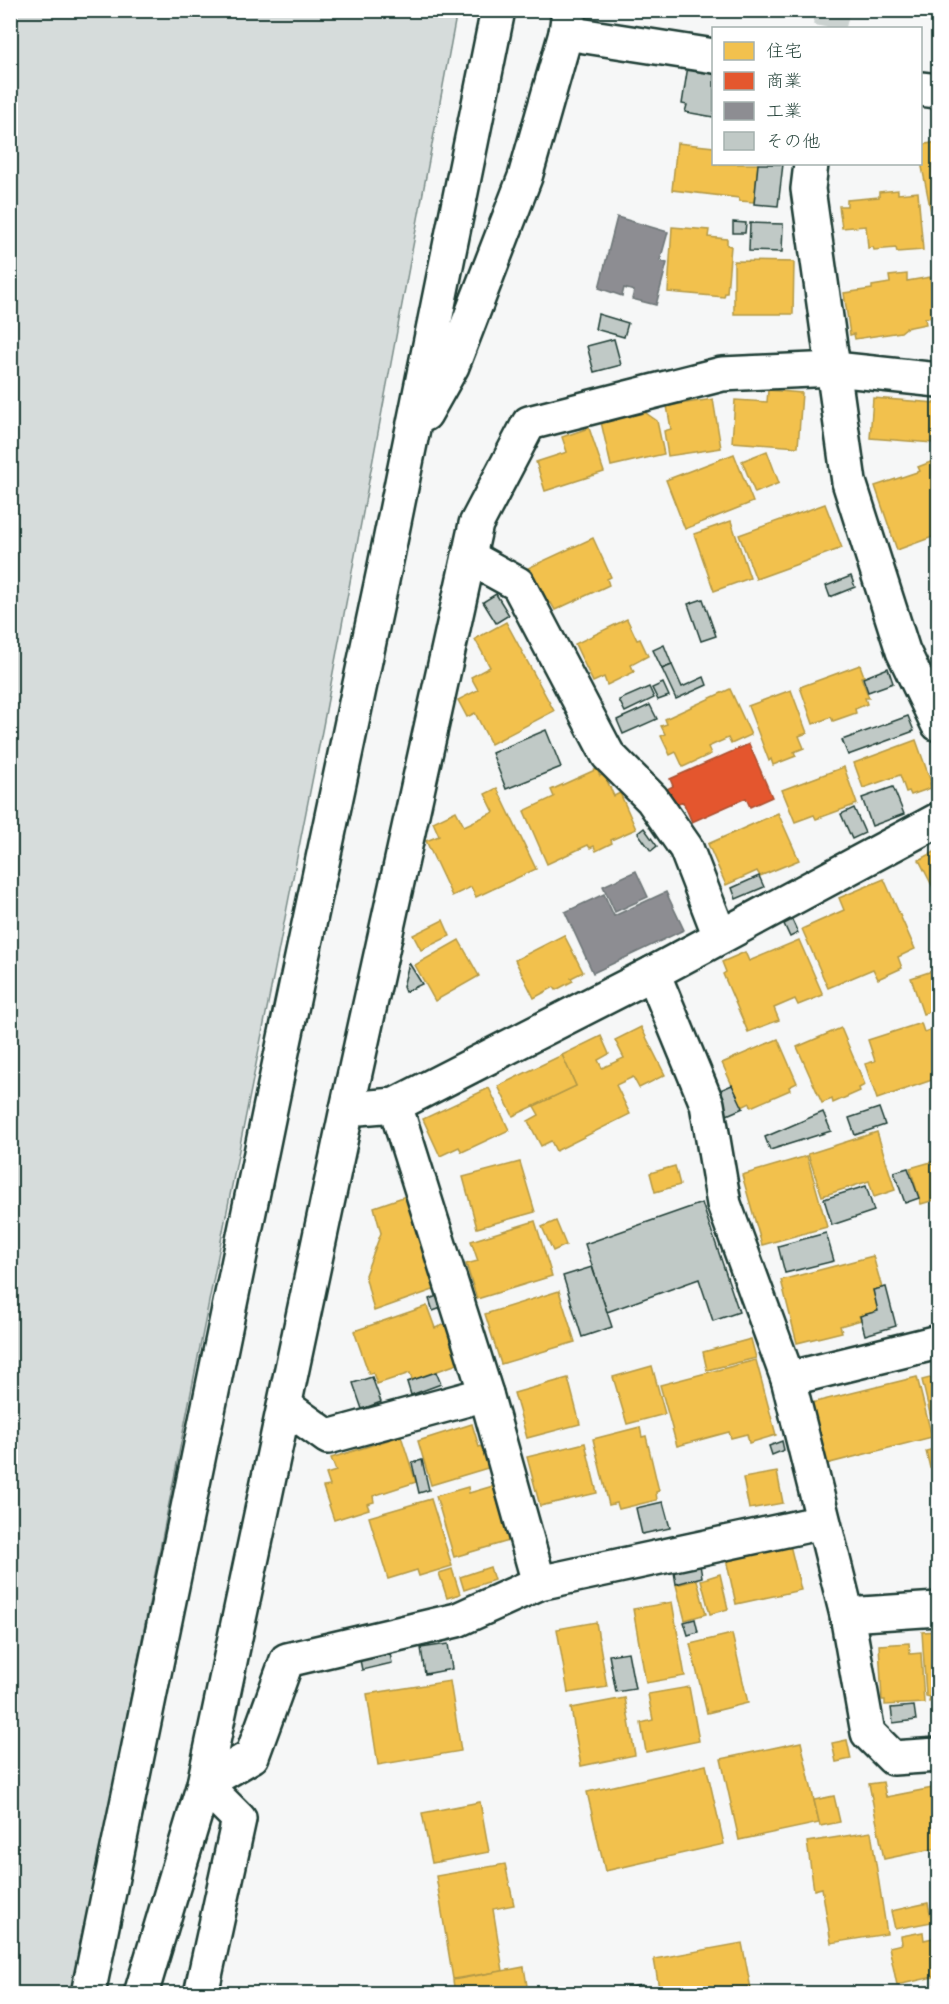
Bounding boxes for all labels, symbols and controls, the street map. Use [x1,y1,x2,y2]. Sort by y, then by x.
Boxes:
legend [712,27,922,165]
text: 住宅 [766,39,802,64]
text: 商業 [766,69,802,94]
text: 工業 [766,99,802,124]
text: その他 [766,129,820,154]

